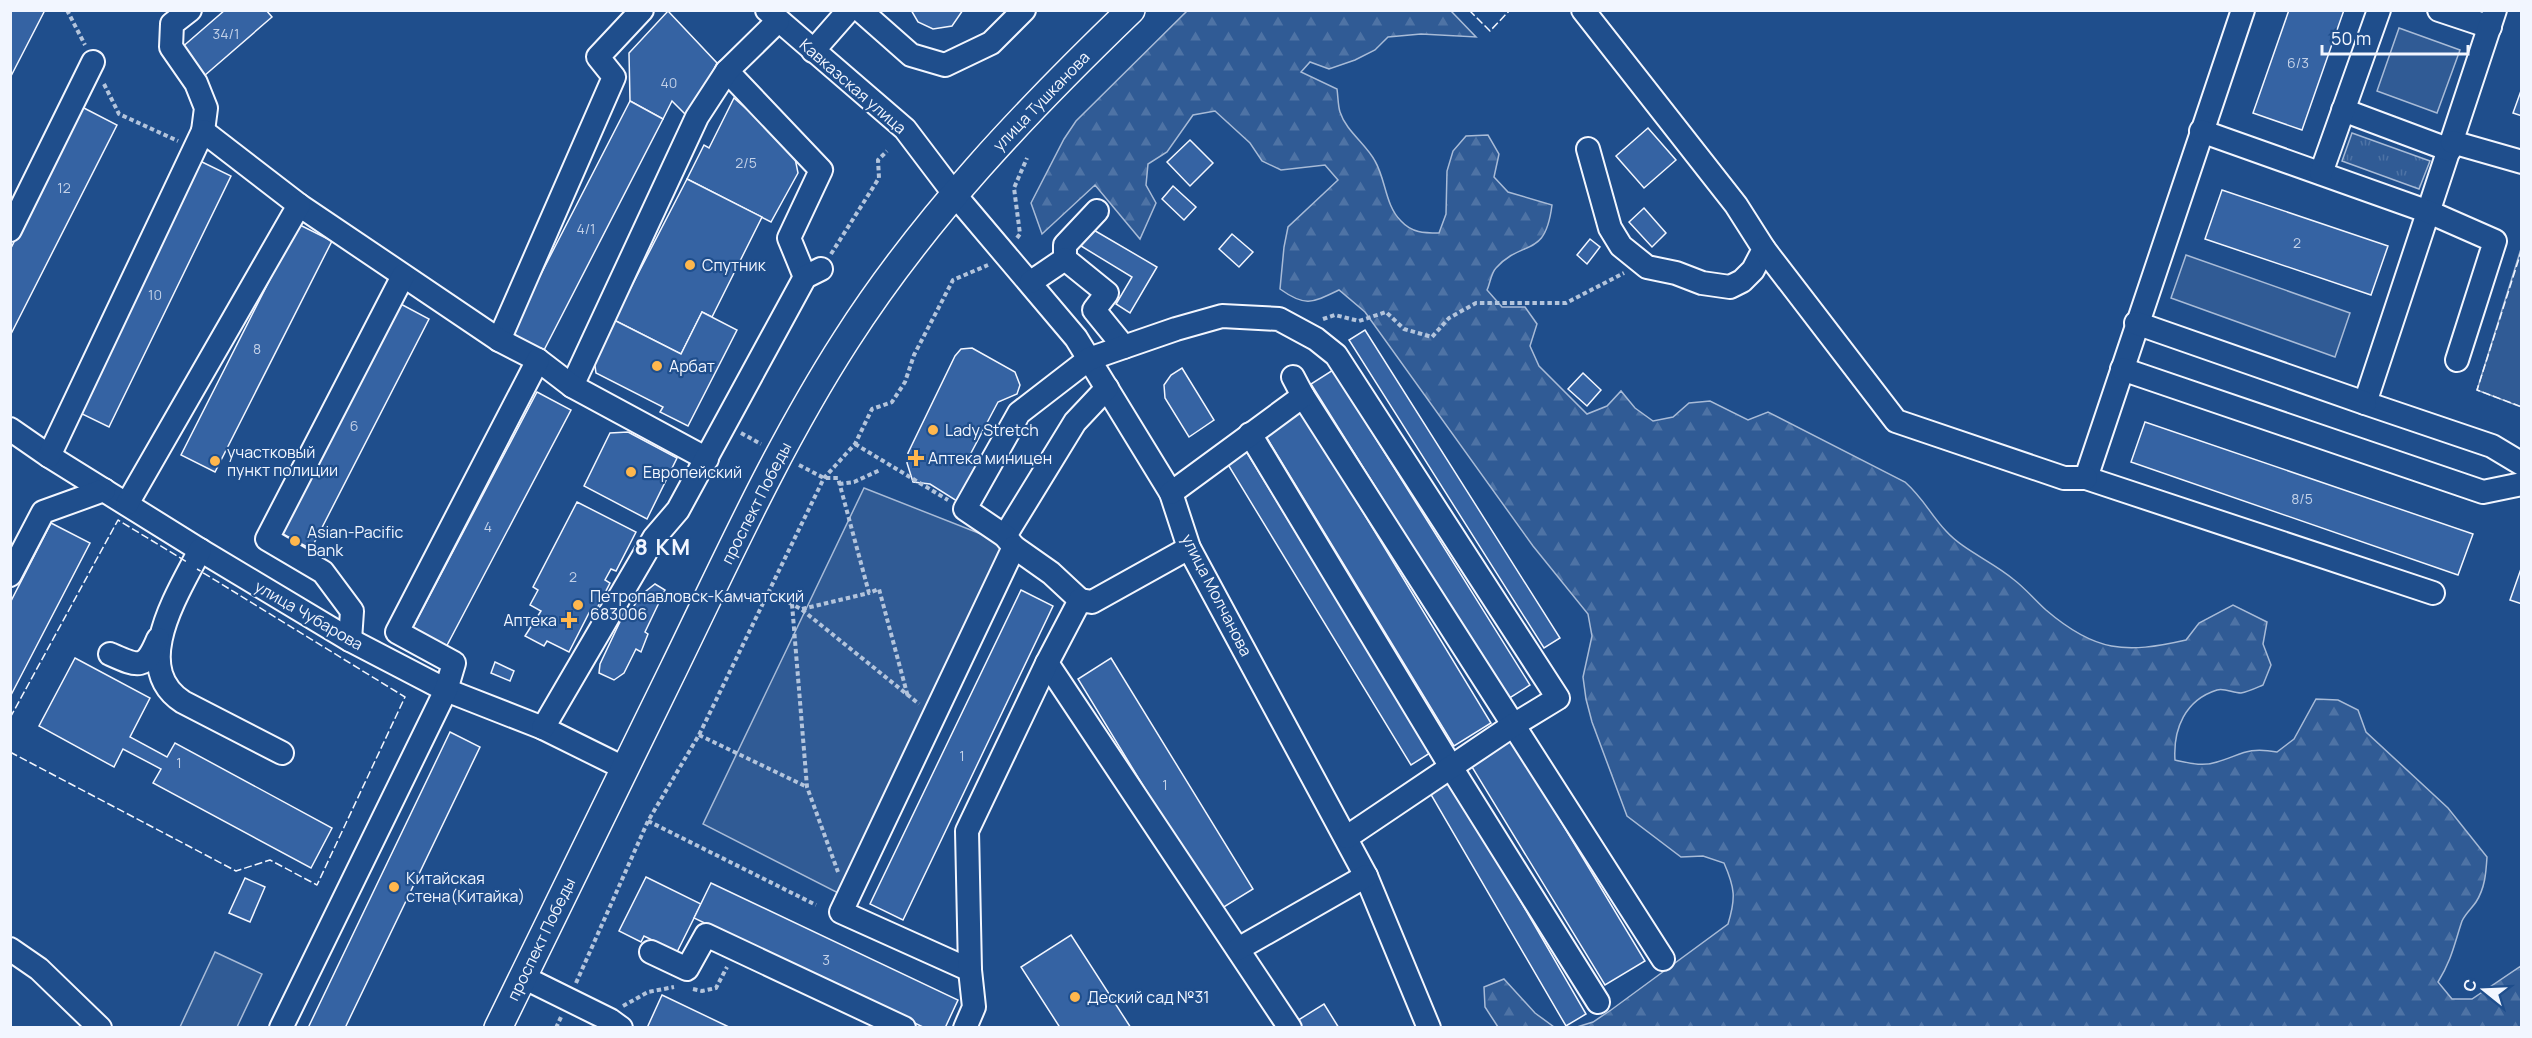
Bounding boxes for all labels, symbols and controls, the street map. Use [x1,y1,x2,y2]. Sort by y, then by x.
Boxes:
scale bar [2322,18,2468,56]
house number: 34/1 [213,24,239,43]
text: 50 m [2331,26,2371,50]
street label: Кавказская улица [795,33,911,139]
street label: улица Тушканова [988,46,1094,156]
house number: 6/3 [2287,53,2309,72]
house number: 40 [661,73,677,92]
house number: 2/5 [735,153,757,172]
house number: 12 [57,178,71,197]
house number: 4/1 [576,219,596,238]
house number: 2 [2293,233,2301,252]
place label: Спутник [702,254,767,276]
marker: Спутник [683,258,697,272]
house number: 10 [148,285,162,304]
house number: 8 [253,339,261,358]
place label: Арбат [669,355,715,377]
marker: Арбат [650,359,664,373]
house number: 6 [350,416,358,435]
place label: Lady Stretch [945,419,1039,441]
marker: Lady Stretch [926,423,940,437]
street label: проспект Победы [716,438,796,568]
place label: участковый пункт полиции [227,441,338,481]
place label: Аптека миницен [928,447,1052,469]
marker: Аптека миницен [909,451,923,465]
marker: участковый пункт полиции [208,454,222,468]
place label: Европейский [643,461,742,483]
marker: Европейский [624,465,638,479]
house number: 8/5 [2291,489,2313,508]
house number: 4 [484,517,492,536]
place label: Asian-Pacific Bank [307,521,404,561]
street label: улица Молчанова [1177,530,1257,660]
district label: 8 КМ [635,532,691,562]
marker: Asian-Pacific Bank [288,534,302,548]
house number: 2 [569,567,577,586]
street label: улица Чубарова [251,575,367,655]
place label: Петропавловск-Камчатский 683006 [590,585,804,625]
marker: Петропавловск-Камчатский 683006 [571,598,585,612]
place label: Аптека [503,609,557,631]
marker: Аптека [562,613,576,627]
house number: 1 [959,746,965,765]
house number: 1 [176,753,182,772]
house number: 1 [1162,775,1168,794]
place label: Китайская стена(Китайка) [406,867,525,907]
street label: проспект Победы [502,874,580,1004]
marker: Китайская стена(Китайка) [387,880,401,894]
house number: 3 [822,950,830,969]
north arrow [2454,960,2514,1020]
text: С [2457,976,2482,994]
place label: Деский сад №31 [1087,986,1210,1008]
marker: Деский сад №31 [1068,990,1082,1004]

